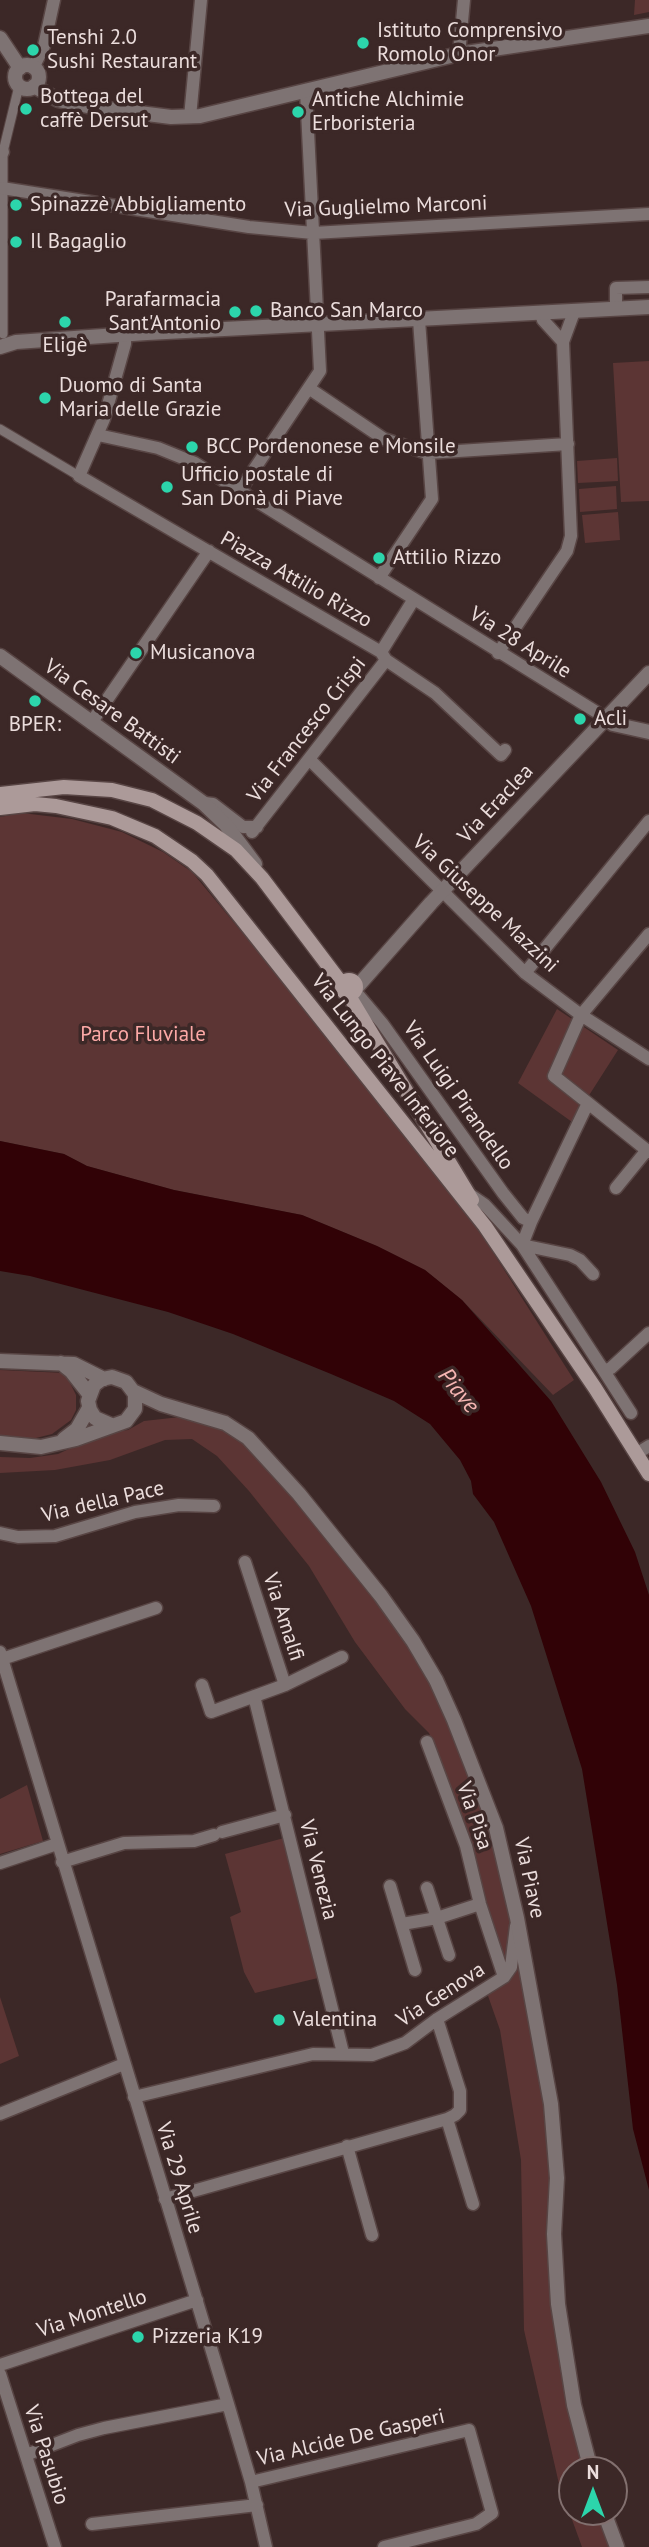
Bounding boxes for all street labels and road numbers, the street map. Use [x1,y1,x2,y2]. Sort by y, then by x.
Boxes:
street label: Via Guglielmo Marconi [284,191,488,223]
street label: Piazza Attilio Rizzo [216,526,376,634]
street label: Via 28 Aprile [464,602,576,684]
street label: Via Francesco Crispi [242,652,372,808]
street label: Via Cesare Battisti [39,654,185,770]
street label: Via Eraclea [453,759,539,849]
street label: Via Giuseppe Mazzini [407,830,563,978]
street label: Via Lungo Piave Inferiore [306,969,464,1163]
street label: Via Luigi Pirandello [397,1017,519,1175]
street label: Via della Pace [39,1476,167,1528]
street label: Via Amalfi [257,1570,309,1664]
street label: Via Pisa [451,1779,497,1853]
street label: Via Venezia [293,1817,343,1923]
street label: Via Piave [508,1835,550,1921]
street label: Via Genova [392,1957,490,2033]
street label: Via 29 Aprile [150,2119,208,2237]
street label: Via Montello [34,2284,150,2344]
street label: Via Pasubio [18,2402,74,2508]
street label: Via Alcide De Gasperi [255,2404,447,2472]

